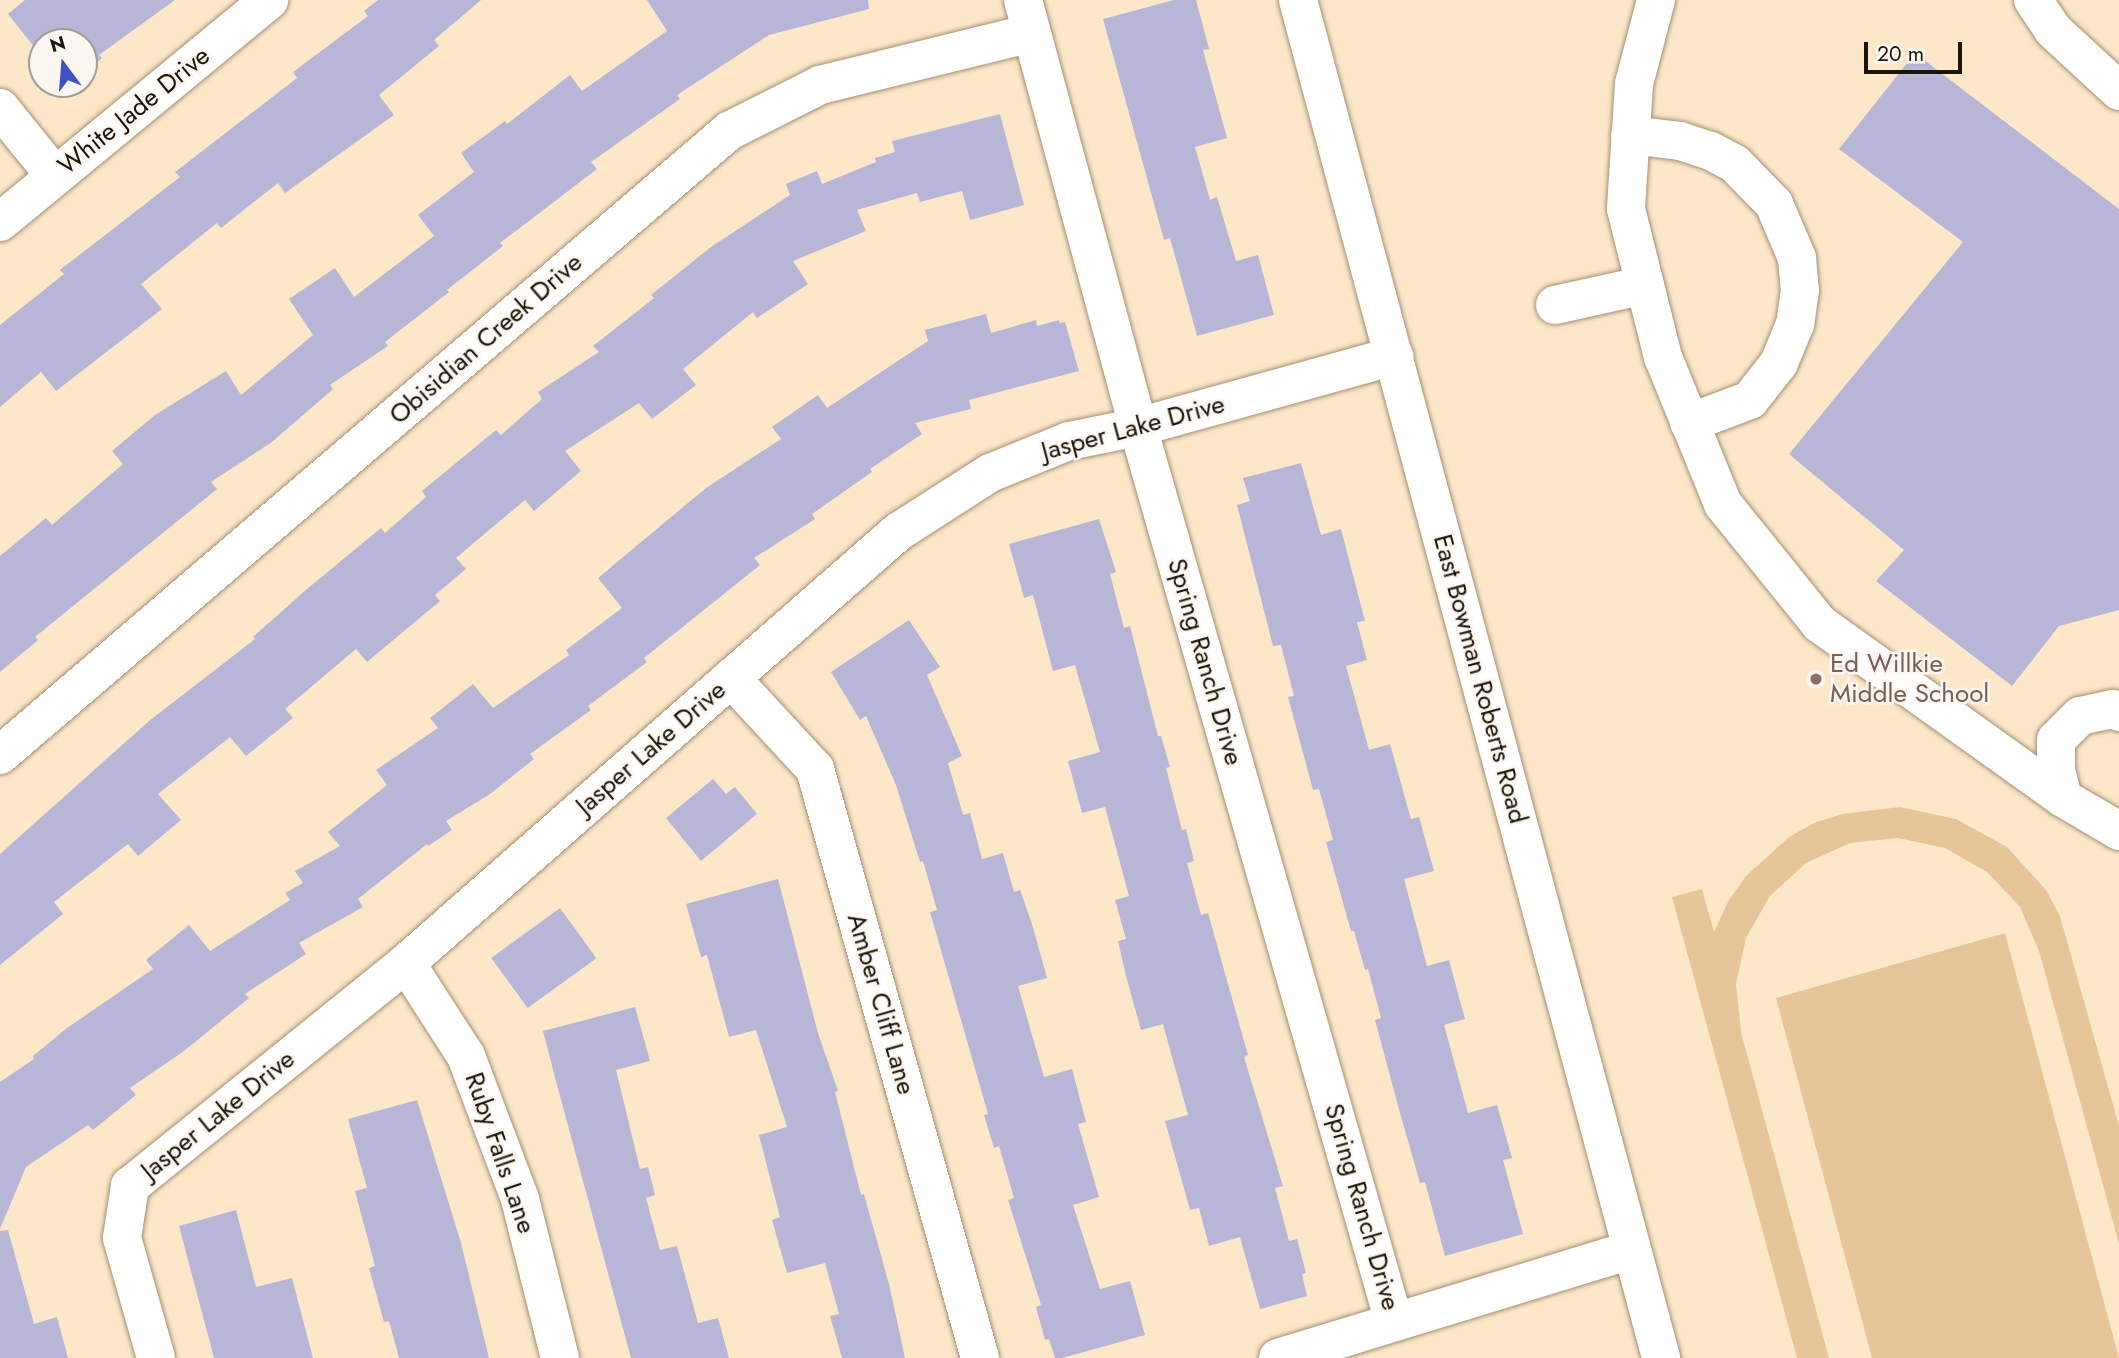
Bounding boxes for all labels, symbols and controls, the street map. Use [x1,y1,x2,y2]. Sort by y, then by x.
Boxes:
north arrow [28,28,98,98]
scale bar [1867,28,1965,72]
text: N [47,29,69,59]
text: 20 m [1877,39,1924,69]
street label: White Jade Drive [52,40,216,182]
street label: Obisidian Creek Drive [383,247,589,431]
street label: Jasper Lake Drive [1038,389,1228,467]
street label: East Bowman Roberts Road [1426,531,1534,827]
street label: Spring Ranch Drive [1161,555,1249,769]
place label: Ed Willkie Middle School [1830,648,1989,710]
marker: Ed Willkie Middle School [1808,671,1824,687]
street label: Jasper Lake Drive [570,674,732,822]
street label: Amber Cliff Lane [840,910,922,1098]
street label: Jasper Lake Drive [135,1044,301,1186]
street label: Ruby Falls Lane [458,1068,542,1238]
street label: Spring Ranch Drive [1318,1100,1406,1314]

